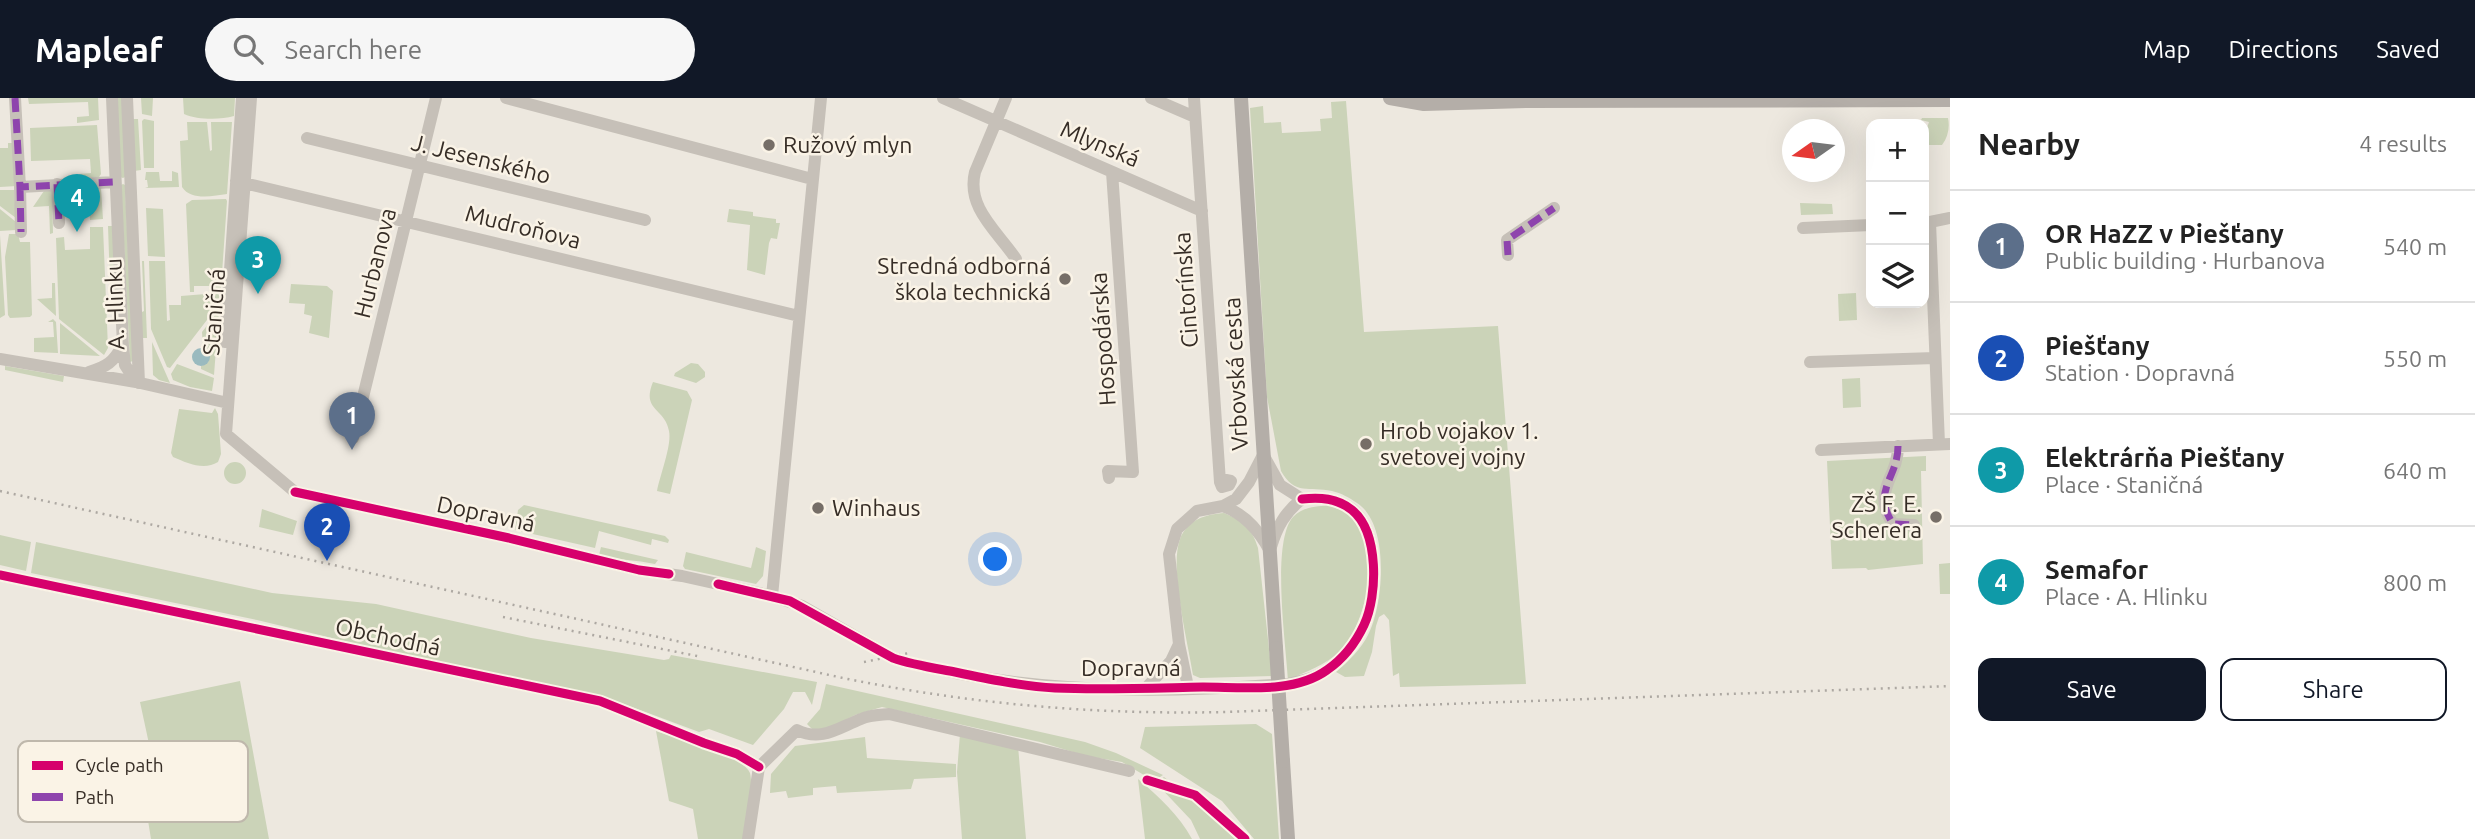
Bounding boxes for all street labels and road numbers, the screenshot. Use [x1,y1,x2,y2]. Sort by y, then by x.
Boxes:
street label: Mlynská [1057,116,1144,171]
street label: J. Jesenského [409,129,553,188]
street label: Mudroňova [463,200,584,253]
street label: Hurbanova [349,205,400,321]
street label: Cintorínska [1169,231,1202,349]
street label: A. Hlinku [100,258,129,350]
street label: Staničná [198,268,229,356]
street label: Hospodárska [1085,271,1120,407]
street label: Vrbovská cesta [1219,297,1252,451]
street label: Dopravná [435,491,538,536]
street label: Obchodná [333,613,443,660]
street label: Dopravná [1081,655,1181,680]

